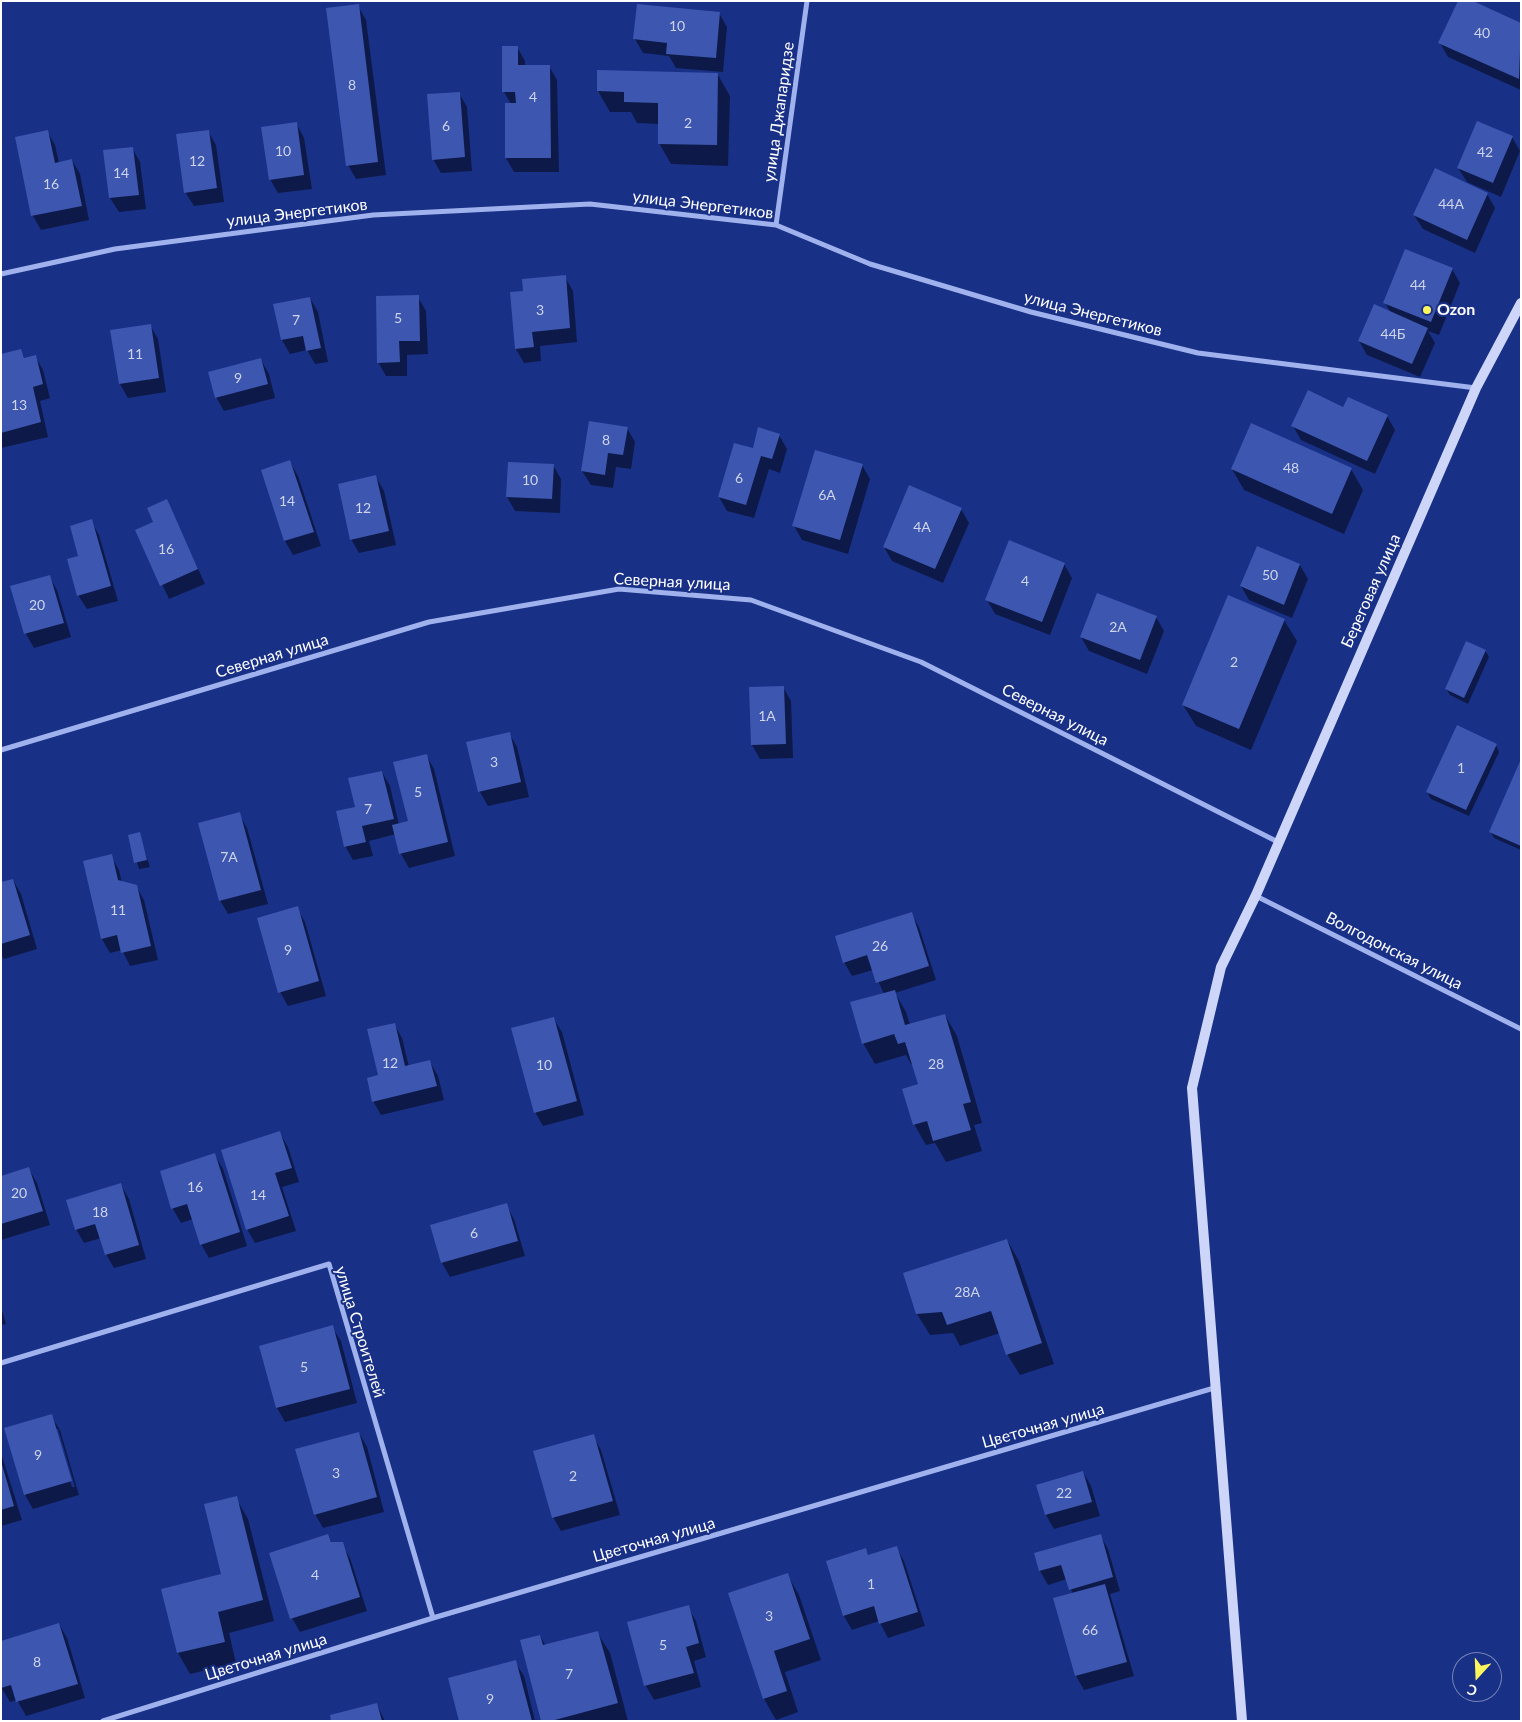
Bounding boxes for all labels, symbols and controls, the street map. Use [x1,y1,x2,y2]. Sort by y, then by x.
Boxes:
house number: 10 [669,18,685,34]
house number: 40 [1474,25,1490,41]
street label: улица Джапаридзе [760,41,798,183]
house number: 8 [348,77,356,93]
house number: 4 [529,89,537,105]
house number: 2 [684,115,692,131]
house number: 6 [442,118,450,134]
house number: 10 [275,143,291,159]
house number: 42 [1477,144,1493,160]
house number: 12 [189,153,205,169]
house number: 14 [113,165,129,181]
house number: 16 [43,176,59,192]
street label: улица Энергетиков [632,187,774,223]
street label: улица Энергетиков [226,195,368,231]
house number: 44А [1438,196,1464,212]
house number: 44 [1410,277,1426,293]
street label: улица Энергетиков [1022,288,1164,340]
place label: Ozon [1437,300,1475,320]
house number: 3 [536,302,544,318]
marker: Ozon [1421,304,1433,316]
house number: 5 [394,310,402,326]
house number: 7 [292,312,300,328]
house number: 44Б [1381,326,1405,342]
house number: 11 [127,346,143,362]
house number: 9 [234,370,242,386]
house number: 13 [11,397,27,413]
house number: 8 [602,432,610,448]
house number: 48 [1283,460,1299,476]
house number: 6 [735,470,743,486]
house number: 10 [522,472,538,488]
house number: 6А [818,487,836,503]
house number: 14 [279,493,295,509]
house number: 12 [355,500,371,516]
house number: 4А [913,519,931,535]
street label: Береговая улица [1337,531,1405,651]
house number: 16 [158,541,174,557]
house number: 50 [1262,567,1278,583]
street label: Северная улица [613,569,731,595]
house number: 4 [1021,573,1029,589]
house number: 20 [29,597,45,613]
house number: 2А [1109,619,1127,635]
street label: Северная улица [213,630,331,682]
house number: 2 [1230,654,1238,670]
street label: Северная улица [999,680,1111,750]
house number: 1А [758,708,776,724]
house number: 3 [490,754,498,770]
house number: 1 [1457,760,1465,776]
house number: 5 [414,784,422,800]
house number: 7 [364,801,372,817]
house number: 7А [220,849,238,865]
house number: 11 [110,902,126,918]
street label: Волгодонская улица [1322,908,1466,994]
house number: 26 [872,938,888,954]
house number: 9 [284,942,292,958]
house number: 12 [382,1055,398,1071]
house number: 28 [928,1056,944,1072]
house number: 10 [536,1057,552,1073]
house number: 16 [187,1179,203,1195]
house number: 20 [11,1185,27,1201]
house number: 14 [250,1187,266,1203]
house number: 18 [92,1204,108,1220]
house number: 6 [470,1225,478,1241]
street label: улица Строителей [331,1264,389,1400]
house number: 28А [954,1284,980,1300]
house number: 5 [300,1359,308,1375]
street label: Цветочная улица [980,1399,1106,1453]
house number: 9 [34,1447,42,1463]
house number: 3 [332,1465,340,1481]
house number: 2 [569,1468,577,1484]
house number: 22 [1056,1485,1072,1501]
street label: Цветочная улица [591,1513,717,1567]
house number: 4 [311,1567,319,1583]
house number: 1 [867,1576,875,1592]
house number: 3 [765,1608,773,1624]
house number: 66 [1082,1622,1098,1638]
street label: Цветочная улица [203,1629,329,1685]
house number: 5 [659,1637,667,1653]
north arrow [1452,1652,1502,1702]
house number: 8 [33,1654,41,1670]
house number: 7 [565,1666,573,1682]
text: С [1465,1681,1479,1700]
house number: 9 [486,1691,494,1707]

